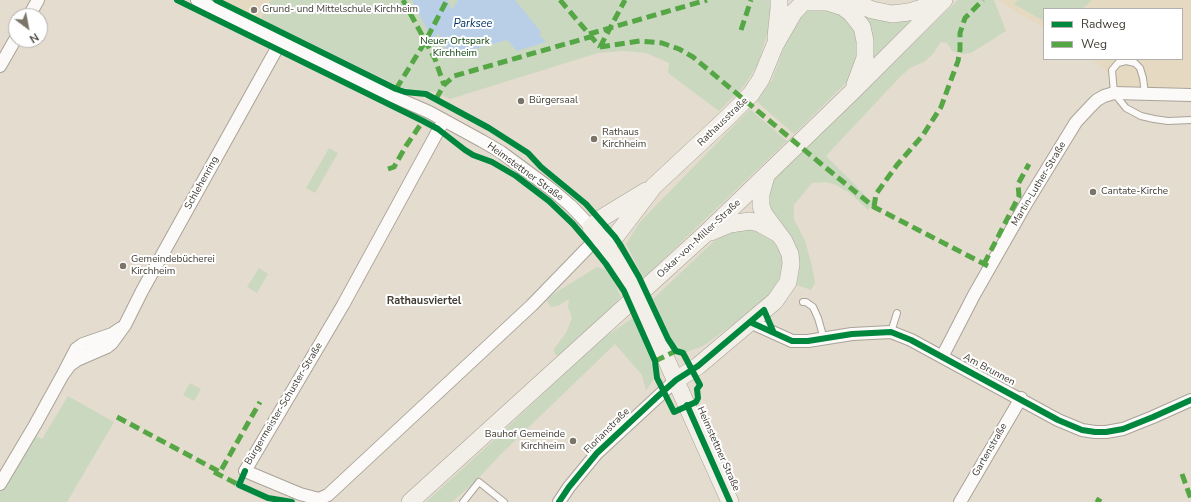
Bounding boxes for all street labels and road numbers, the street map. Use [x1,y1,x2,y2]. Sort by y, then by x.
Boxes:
street label: Rathausstraße [695,95,751,149]
street label: Heimstettner Straße [485,140,565,204]
street label: Martin-Luther-Straße [1009,140,1069,228]
street label: Schlehenring [182,154,222,212]
street label: Oskar-von-Miller-Straße [655,197,743,281]
street label: Bürgermeister-Schuster-Straße [243,341,325,467]
street label: Am Brunnen [961,351,1017,389]
street label: Heimstettner Straße [694,405,742,493]
street label: Florianstraße [582,406,632,456]
street label: Gartenstraße [970,421,1010,479]

